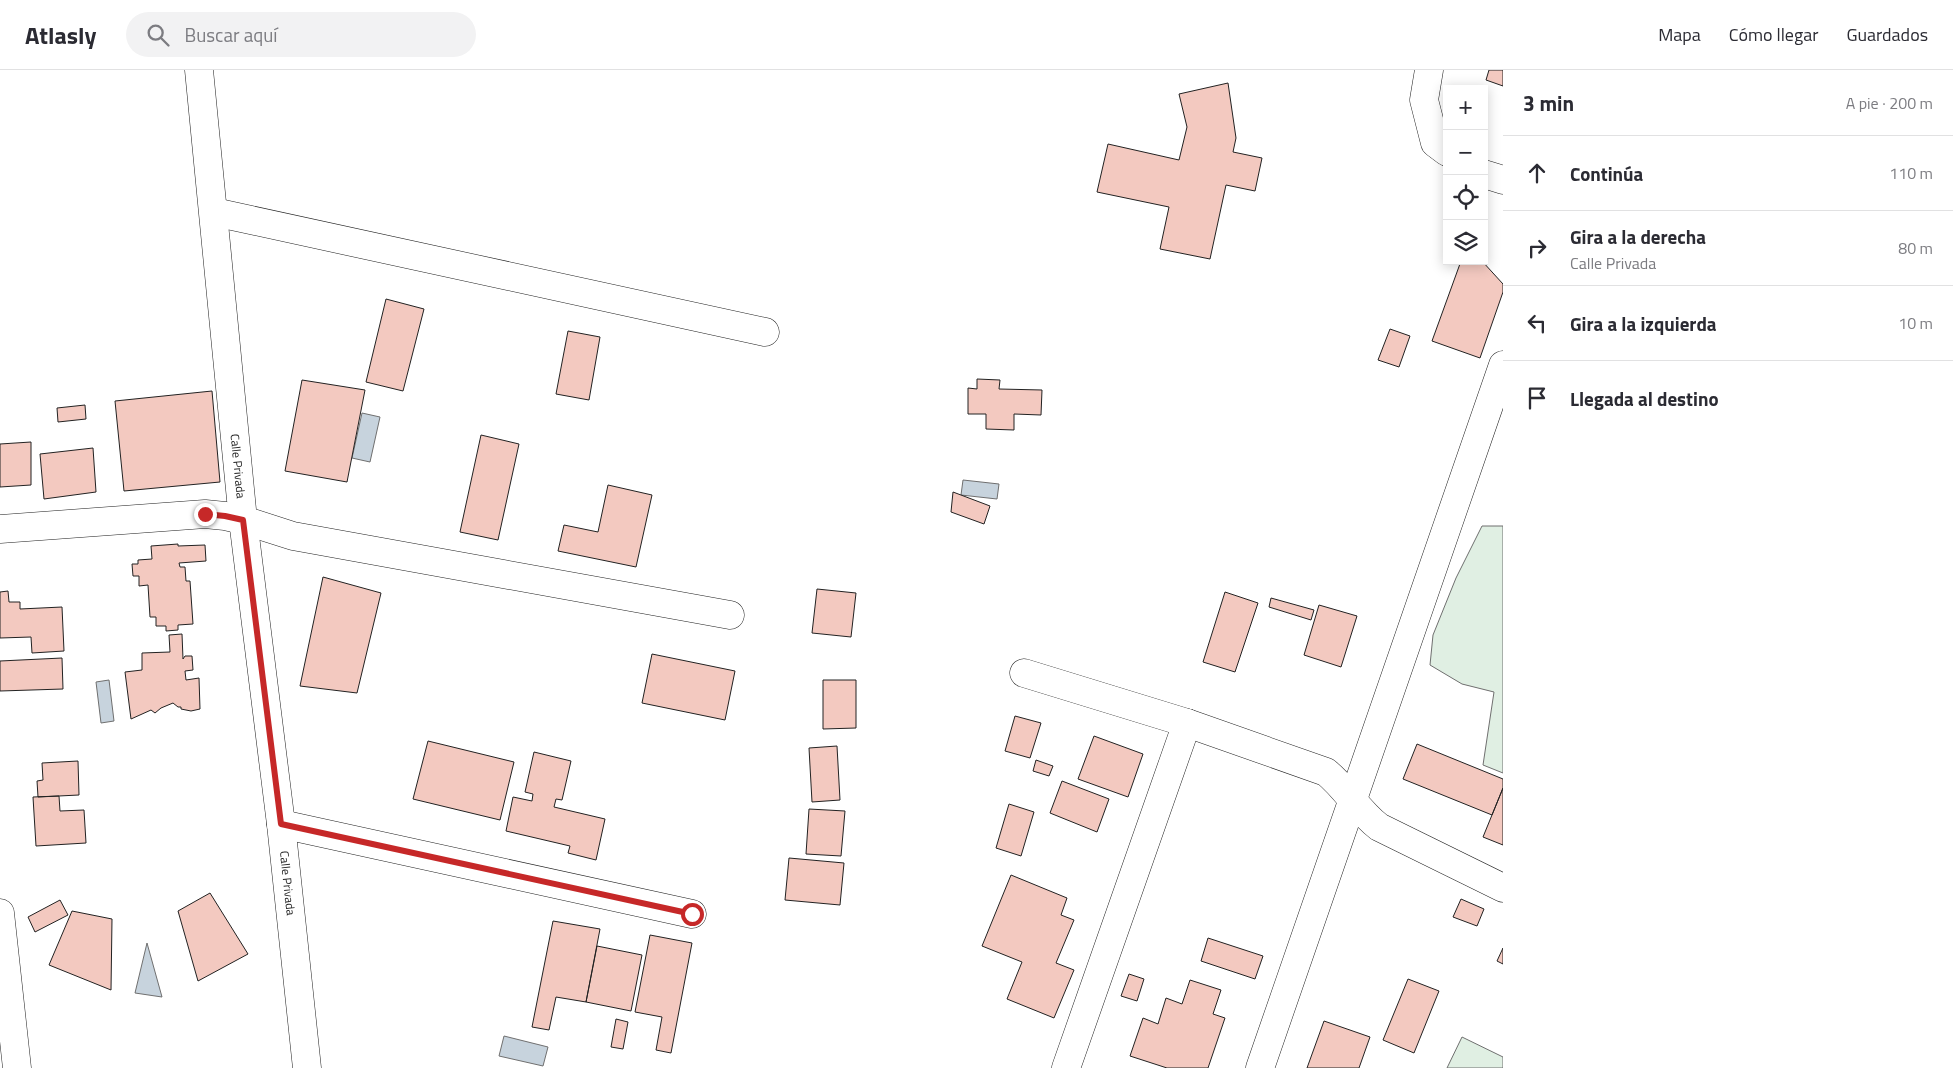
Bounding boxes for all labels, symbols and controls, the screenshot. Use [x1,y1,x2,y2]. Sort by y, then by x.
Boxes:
search box [126,12,476,57]
text: Atlasly [25,17,96,53]
text: Buscar aquí [184,20,277,49]
icon: search [144,21,172,49]
text: Mapa [1658,21,1701,48]
text: Cómo llegar [1729,21,1818,48]
text: Guardados [1846,21,1928,48]
map controls [1443,85,1488,265]
button: + [1443,85,1488,130]
text: 3 min [1523,87,1574,119]
text: A pie · 200 m [1846,91,1933,115]
button: − [1443,130,1488,175]
icon: ahead [1523,159,1551,187]
text: Continúa [1570,159,1643,188]
text: 110 m [1889,161,1933,185]
button: locate [1443,175,1488,220]
button: layers [1443,220,1488,265]
text: Gira a la derecha [1570,222,1706,251]
icon: right [1523,234,1551,262]
text: 80 m [1898,236,1933,260]
text: Calle Privada [1570,251,1656,275]
icon: left [1523,309,1551,337]
text: Gira a la izquierda [1570,309,1717,338]
text: 10 m [1898,311,1933,335]
icon: arrive [1523,384,1551,412]
text: Llegada al destino [1570,384,1719,413]
street label: Calle Privada [226,433,251,499]
route end [194,503,217,526]
street label: Calle Privada [275,850,301,916]
route start [681,903,704,926]

